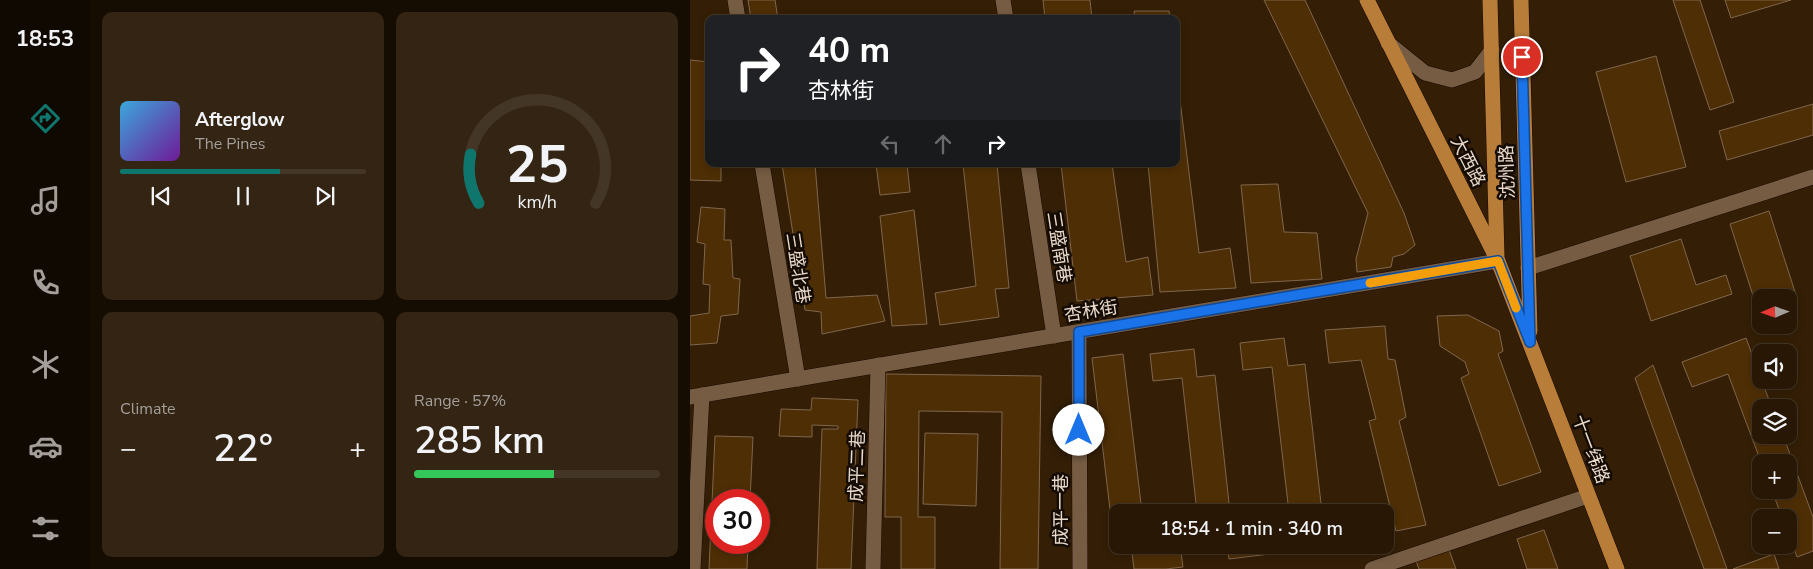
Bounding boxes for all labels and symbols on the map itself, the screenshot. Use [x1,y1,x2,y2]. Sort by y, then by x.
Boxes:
pin [1501,36,1543,78]
street label: 大西路 [1445,131,1491,191]
street label: 沈州路 [1494,145,1520,199]
street label: 三盛南巷 [1042,210,1076,284]
street label: 三盛北巷 [781,231,815,305]
north arrow [1752,289,1798,334]
street label: 杏林街 [1062,295,1120,327]
position arrow [1052,403,1104,455]
street label: 十一纬路 [1567,411,1615,487]
street label: 成平二巷 [844,430,870,502]
street label: 成平一巷 [1049,474,1073,546]
speed limit sign: 30 [705,489,770,554]

